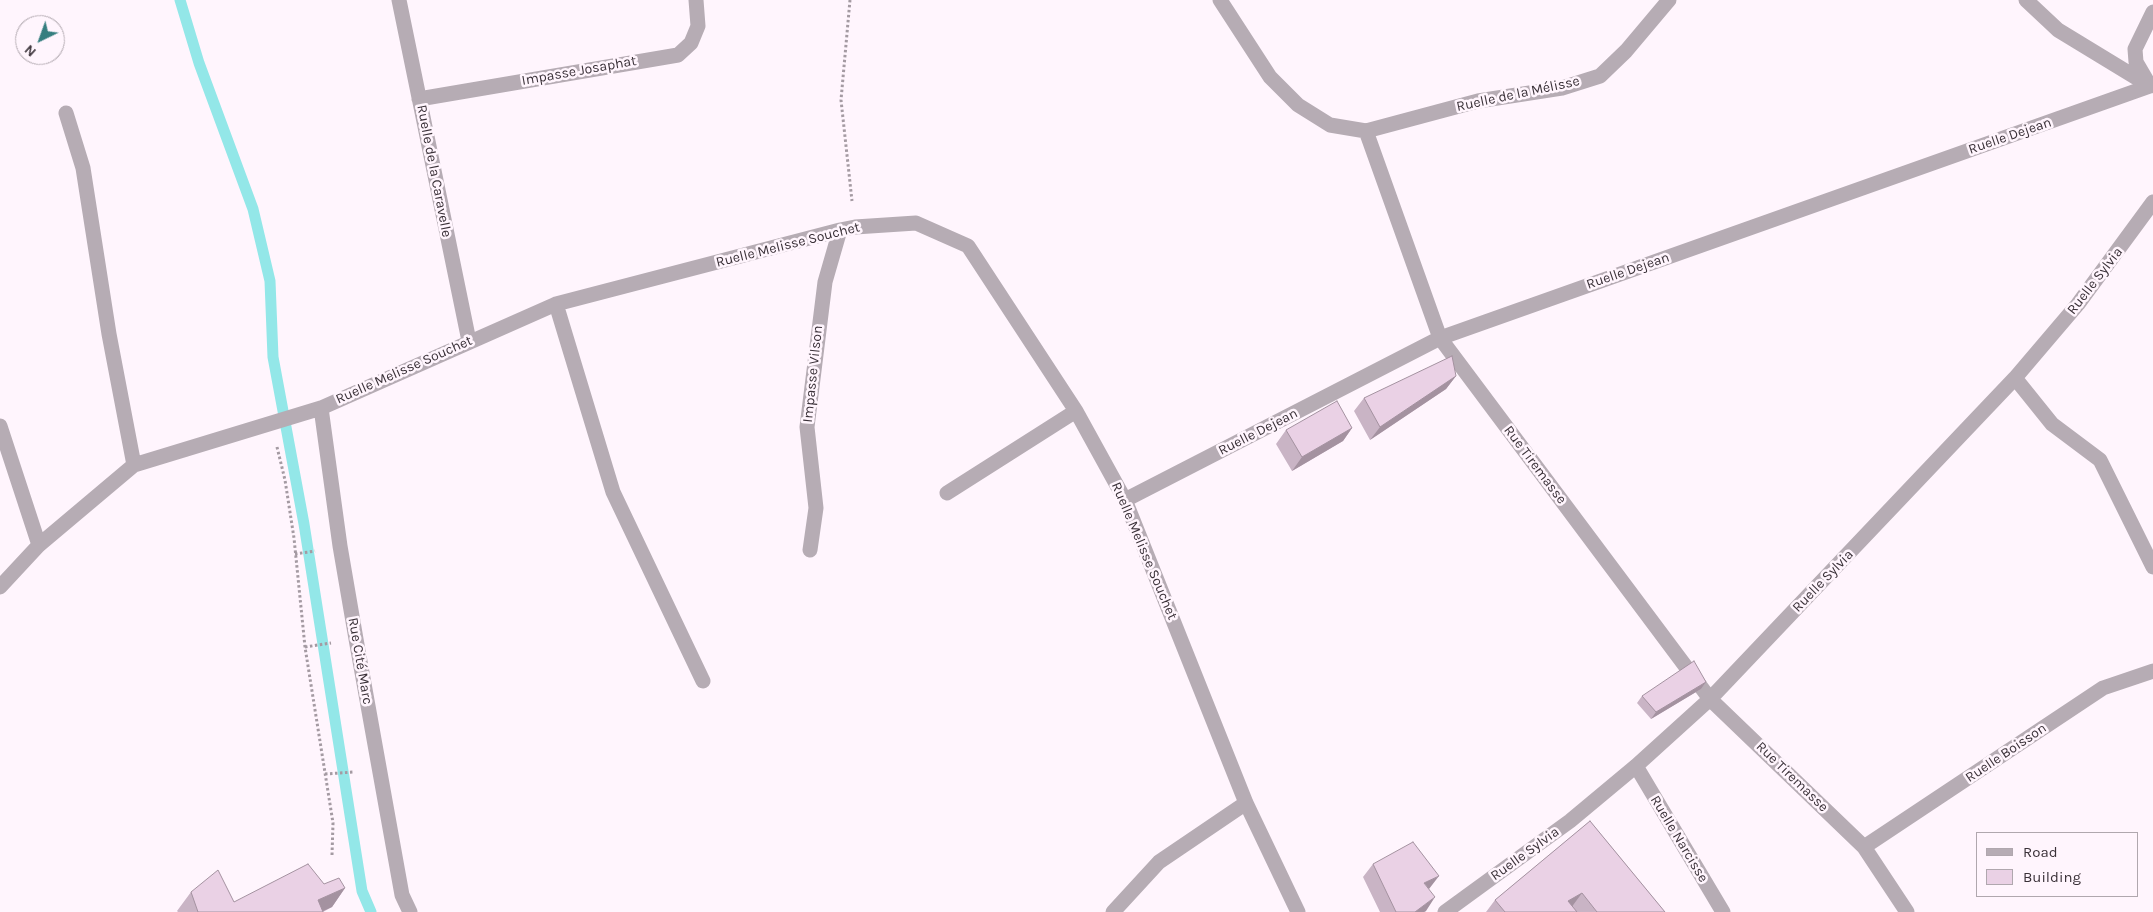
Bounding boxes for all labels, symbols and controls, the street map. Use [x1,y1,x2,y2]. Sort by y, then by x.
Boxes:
north arrow [15,15,65,65]
text: N [21,41,40,60]
street label: Impasse Josaphat [520,53,638,89]
street label: Ruelle de la Mélisse [1455,73,1581,115]
street label: Ruelle de la Caravelle [413,103,455,239]
street label: Ruelle Dejean [1966,114,2054,158]
street label: Ruelle Melisse Souchet [714,219,862,271]
street label: Ruelle Sylvia [2064,244,2126,318]
street label: Ruelle Dejean [1584,249,1672,293]
street label: Impasse Vilson [800,325,826,423]
street label: Ruelle Melisse Souchet [333,332,475,408]
street label: Ruelle Dejean [1216,405,1300,459]
street label: Rue Tiremasse [1500,423,1570,507]
street label: Ruelle Melisse Souchet [1107,480,1181,622]
street label: Ruelle Sylvia [1789,546,1857,616]
street label: Rue Cité Marc [344,616,376,706]
street label: Ruelle Boisson [1962,720,2050,786]
street label: Rue Tiremasse [1752,738,1832,816]
street label: Ruelle Narcisse [1647,793,1711,885]
street label: Ruelle Sylvia [1488,824,1562,884]
legend [1976,832,2138,897]
text: Road [2023,843,2058,861]
text: Building [2023,868,2081,886]

